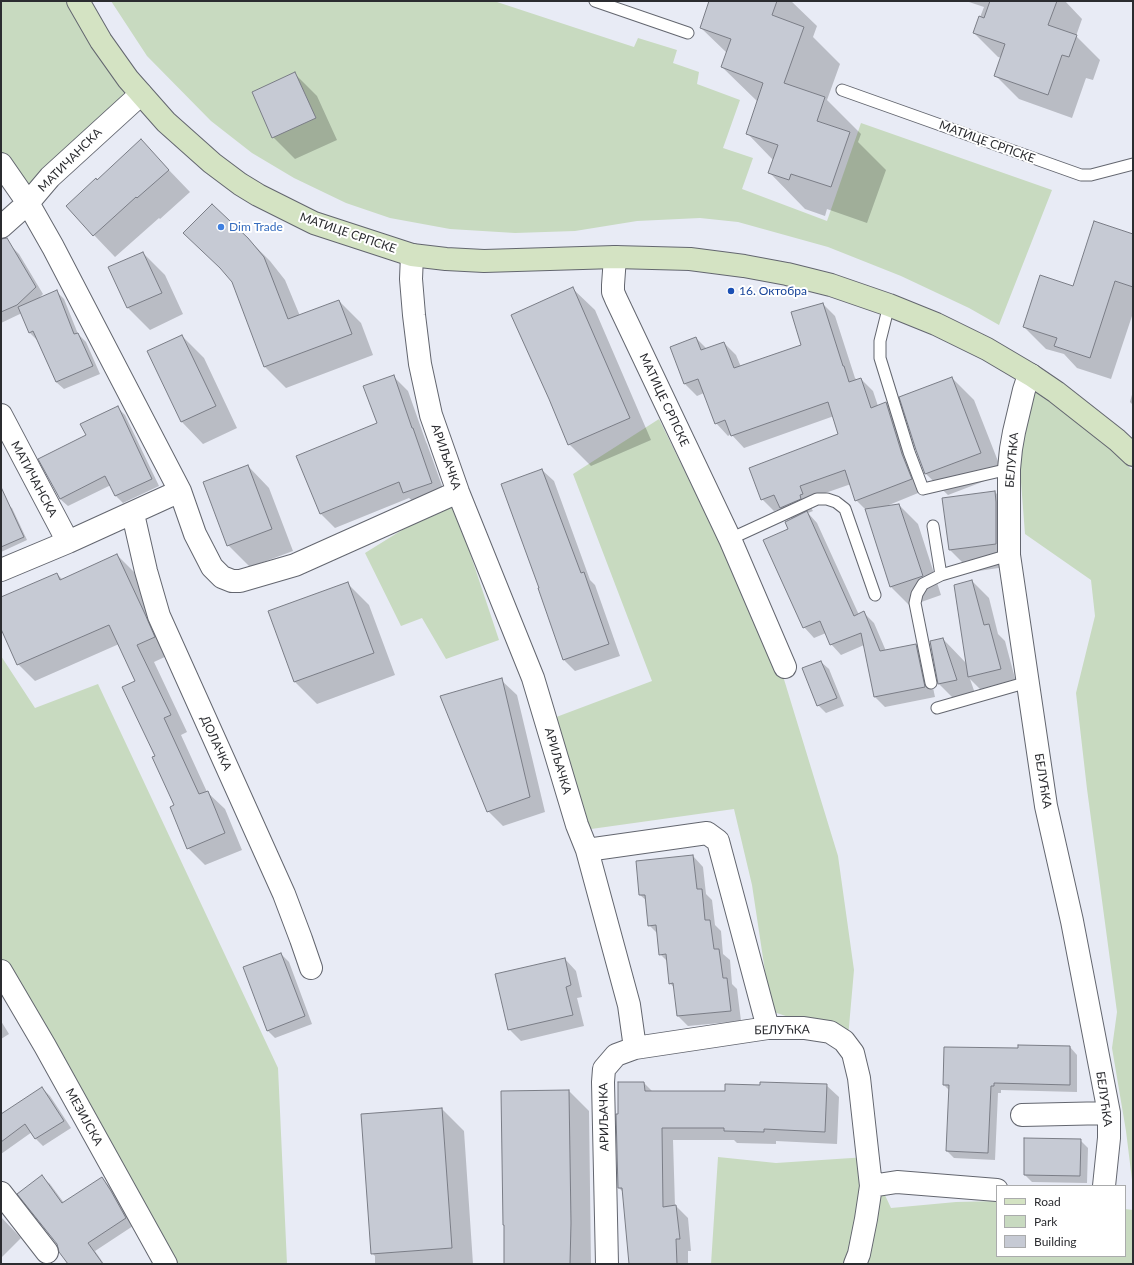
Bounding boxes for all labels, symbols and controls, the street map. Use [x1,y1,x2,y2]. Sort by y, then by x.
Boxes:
street label: МАТИЦЕ СРПСКЕ [937,118,1037,166]
street label: МАТИЧАНСКА [35,125,105,195]
street label: МАТИЦЕ СРПСКЕ [298,210,398,256]
place label: Dim Trade [229,220,283,234]
marker: Dim Trade [216,222,226,232]
place label: 16. Октобра [739,284,807,298]
marker: 16. Октобра [726,286,736,296]
street label: МАТИЦЕ СРПСКЕ [636,351,692,449]
street label: АРИЉАЧКА [428,422,464,492]
street label: БЕЛУЋКА [1002,432,1022,488]
street label: МАТИЧАНСКА [8,439,60,519]
street label: ДОЛАЧКА [197,713,235,773]
street label: АРИЉАЧКА [542,726,574,796]
street label: БЕЛУЋКА [1032,752,1054,810]
street label: БЕЛУЋКА [754,1022,810,1038]
street label: БЕЛУЋКА [1093,1070,1115,1128]
street label: АРИЉАЧКА [596,1083,612,1151]
street label: МЕЗИЈСКА [62,1086,106,1148]
legend [996,1185,1126,1257]
text: Road [1034,1194,1061,1209]
text: Park [1034,1214,1057,1229]
text: Building [1034,1234,1077,1249]

